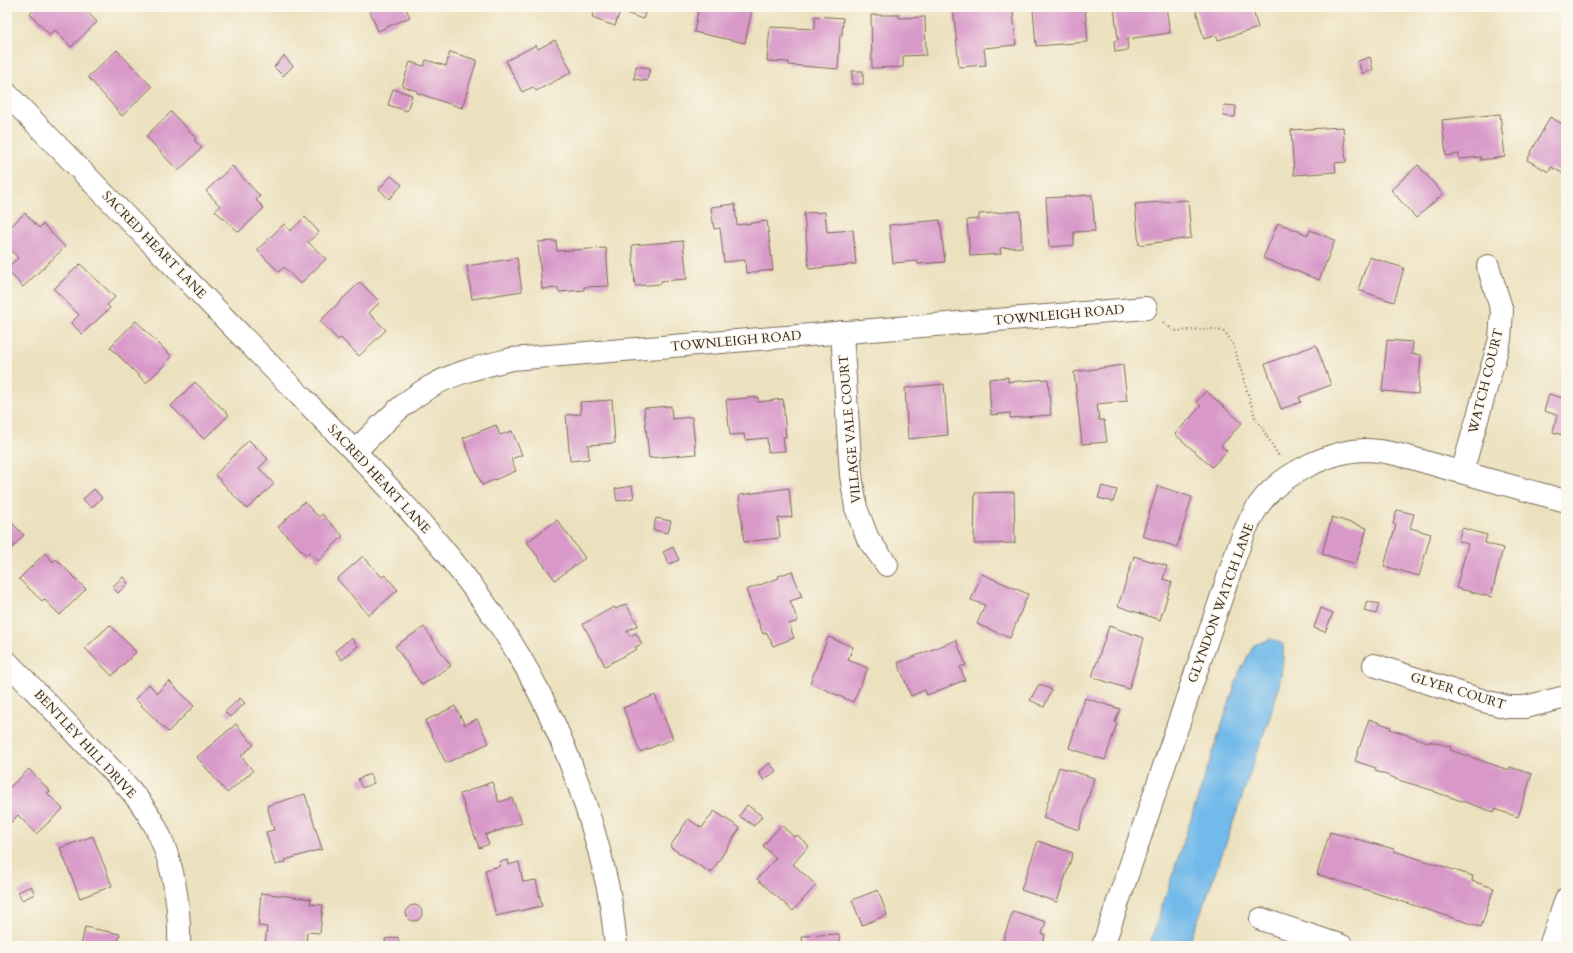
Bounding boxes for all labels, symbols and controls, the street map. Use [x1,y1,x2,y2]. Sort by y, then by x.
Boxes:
street label: SACRED HEART LANE [98,187,210,303]
street label: TOWNLEIGH ROAD [993,300,1125,330]
street label: TOWNLEIGH ROAD [670,326,802,356]
street label: WATCH COURT [1464,326,1508,436]
street label: VILLAGE VALE COURT [834,353,865,504]
street label: SACRED HEART LANE [324,421,434,537]
street label: GLYNDON WATCH LANE [1184,521,1258,685]
street label: GLYER COURT [1408,668,1508,714]
street label: BENTLEY HILL DRIVE [30,686,140,802]

